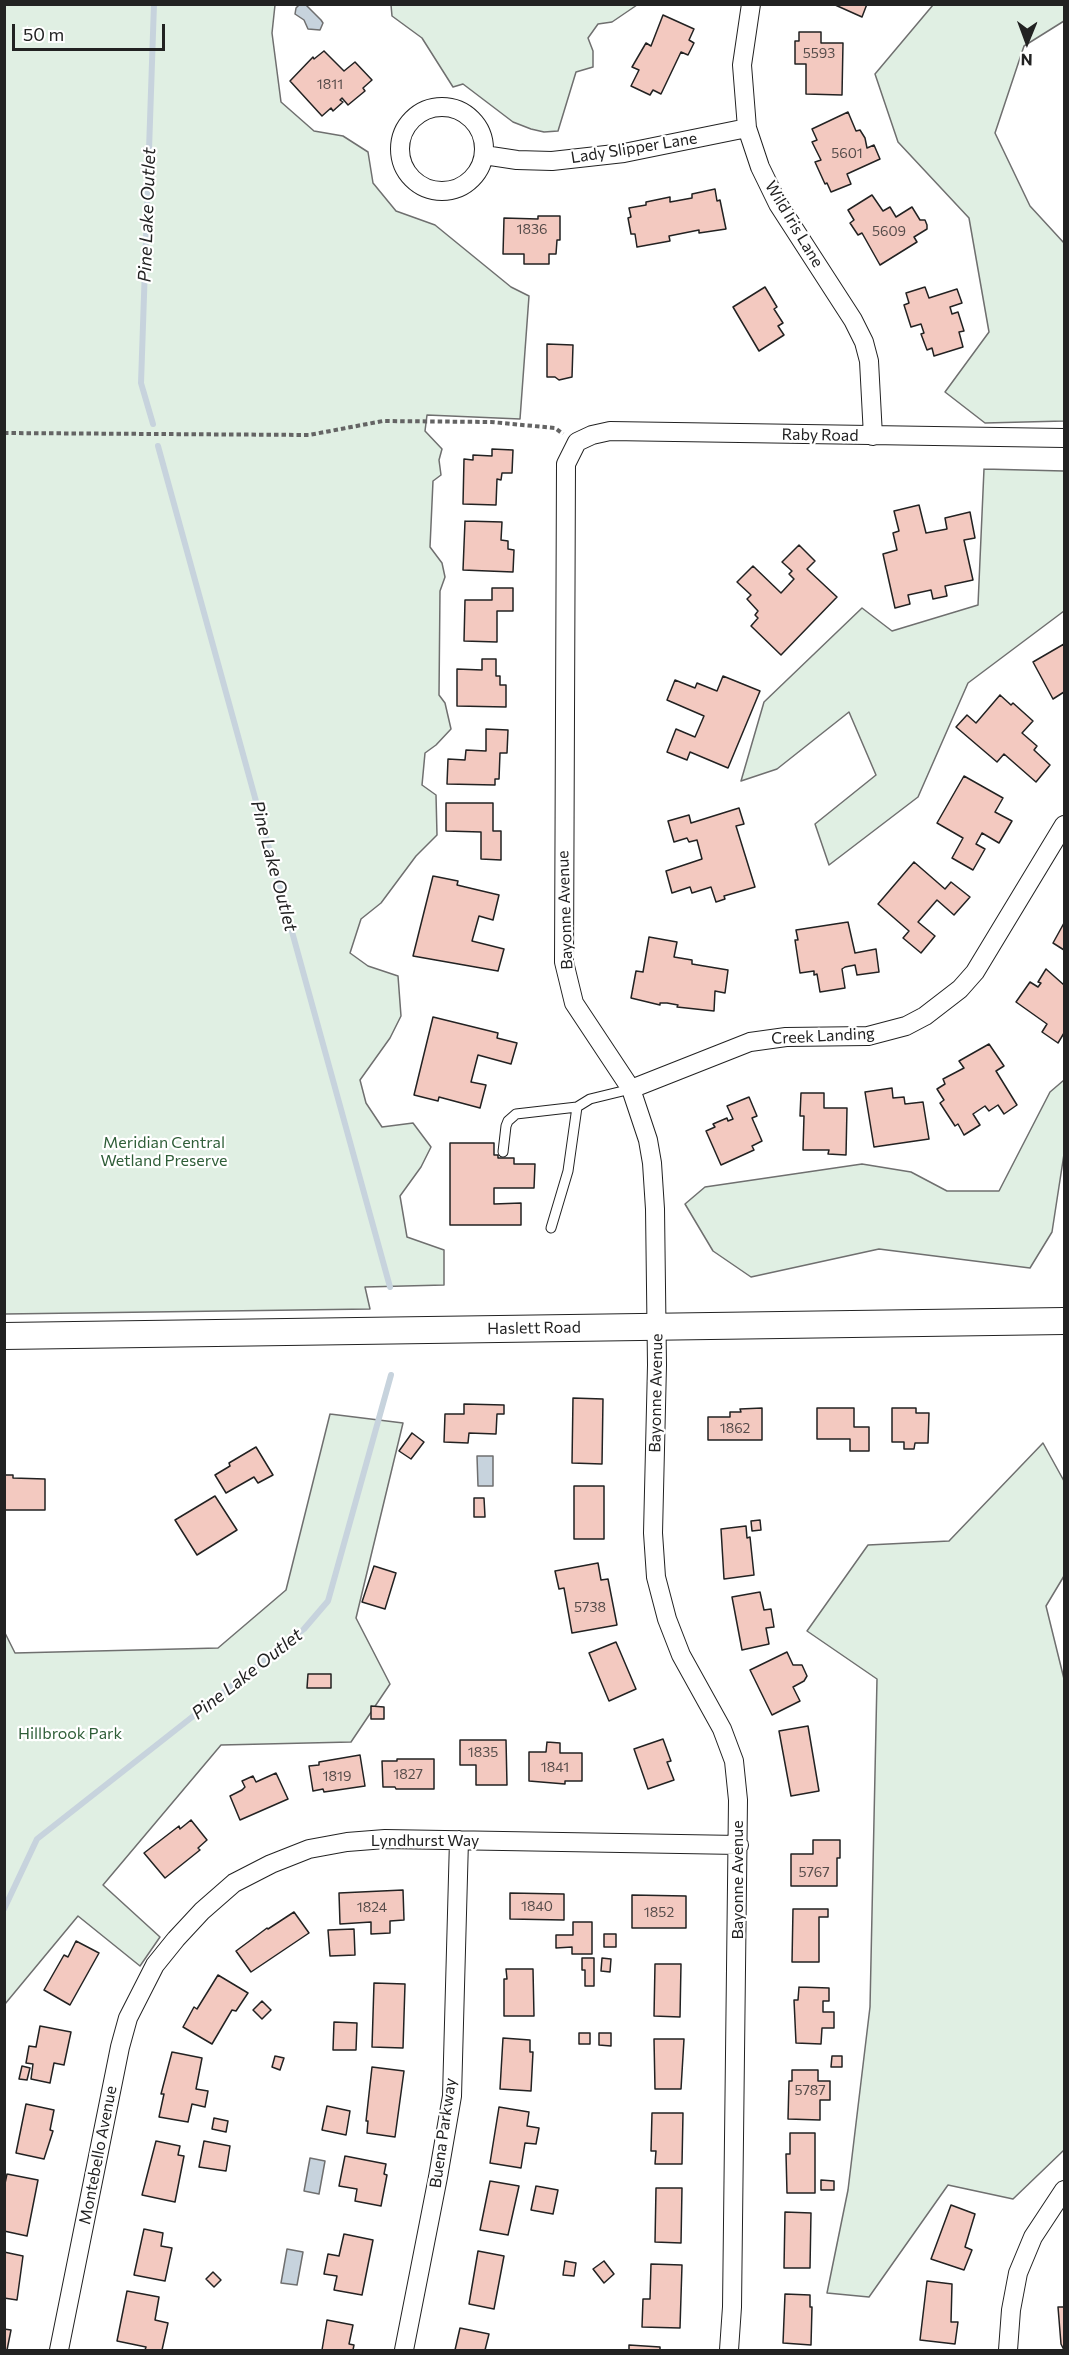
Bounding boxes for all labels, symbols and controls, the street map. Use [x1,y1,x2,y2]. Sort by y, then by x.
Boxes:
scale bar [15,12,168,50]
north arrow [997,12,1057,72]
text: 50 m [23,23,64,45]
house number: 5593 [803,45,835,61]
text: N [1021,51,1033,70]
house number: 1811 [317,76,343,92]
street label: Lady Slipper Lane [569,129,699,167]
house number: 5601 [831,145,863,161]
water label: Pine Lake Outlet [134,147,160,283]
street label: Wild Iris Lane [761,177,827,271]
house number: 1836 [517,221,547,237]
house number: 5609 [872,223,906,239]
street label: Raby Road [781,425,859,445]
water label: Pine Lake Outlet [246,798,302,934]
street label: Bayonne Avenue [553,850,577,970]
street label: Creek Landing [771,1024,875,1048]
park label: Meridian Central Wetland Preserve [100,1133,228,1171]
street label: Haslett Road [487,1318,581,1338]
street label: Bayonne Avenue [645,1333,667,1453]
house number: 1862 [720,1420,750,1436]
house number: 5738 [574,1599,606,1615]
water label: Pine Lake Outlet [187,1624,307,1724]
park label: Hillbrook Park [18,1724,122,1744]
house number: 1835 [468,1744,498,1760]
house number: 1841 [541,1759,569,1775]
house number: 1827 [393,1766,423,1782]
house number: 1819 [323,1768,351,1784]
street label: Bayonne Avenue [728,1820,748,1940]
street label: Lyndhurst Way [371,1831,479,1851]
house number: 5767 [798,1864,830,1880]
house number: 1840 [521,1898,553,1914]
house number: 1824 [357,1899,387,1915]
house number: 1852 [644,1904,674,1920]
street label: Buena Parkway [426,2077,460,2189]
house number: 5787 [794,2082,826,2098]
street label: Montebello Avenue [75,2084,121,2226]

